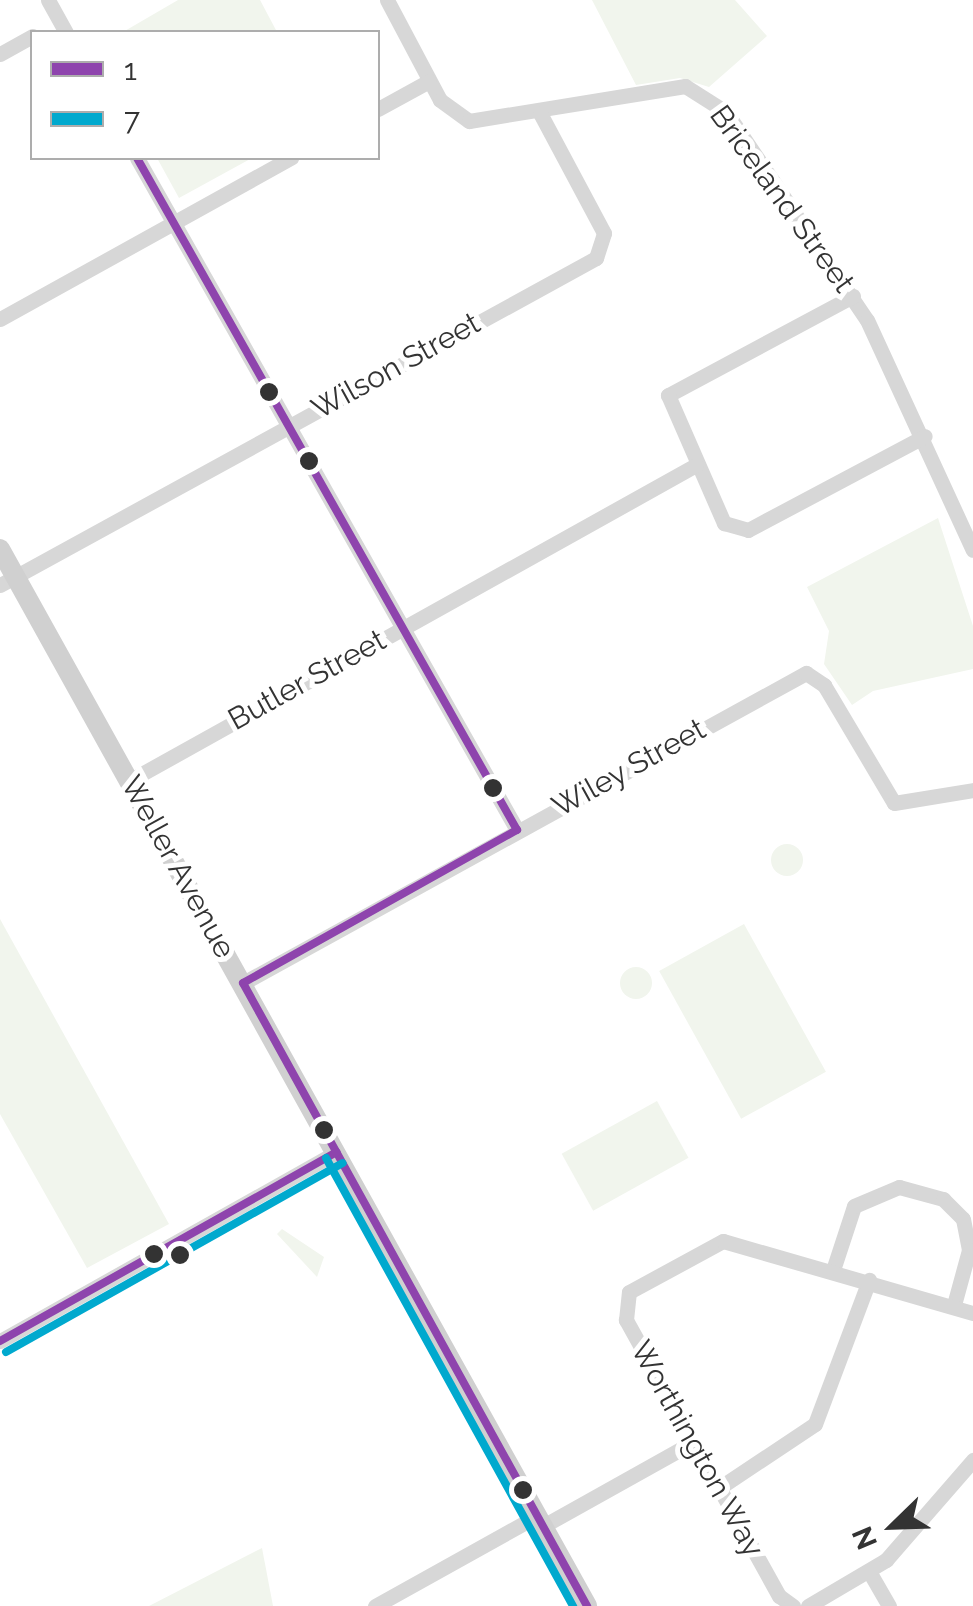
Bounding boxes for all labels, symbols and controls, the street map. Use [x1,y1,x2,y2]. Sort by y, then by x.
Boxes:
legend [30,30,380,160]
text: 1 [124,52,137,87]
street label: Briceland Street [702,98,862,300]
text: 7 [124,102,140,137]
street label: Wilson Street [306,305,486,427]
unlabelled marker [259,382,279,402]
unlabelled marker [299,451,319,471]
street label: Butler Street [222,622,392,738]
street label: Wiley Street [546,711,712,825]
street label: Weller Avenue [113,769,243,965]
unlabelled marker [483,778,503,798]
unlabelled marker [314,1120,334,1140]
unlabelled marker [144,1244,164,1264]
unlabelled marker [170,1245,190,1265]
street label: Worthington Way [622,1334,772,1564]
north arrow [843,1476,943,1576]
unlabelled marker [513,1480,533,1500]
text: N [846,1522,884,1554]

